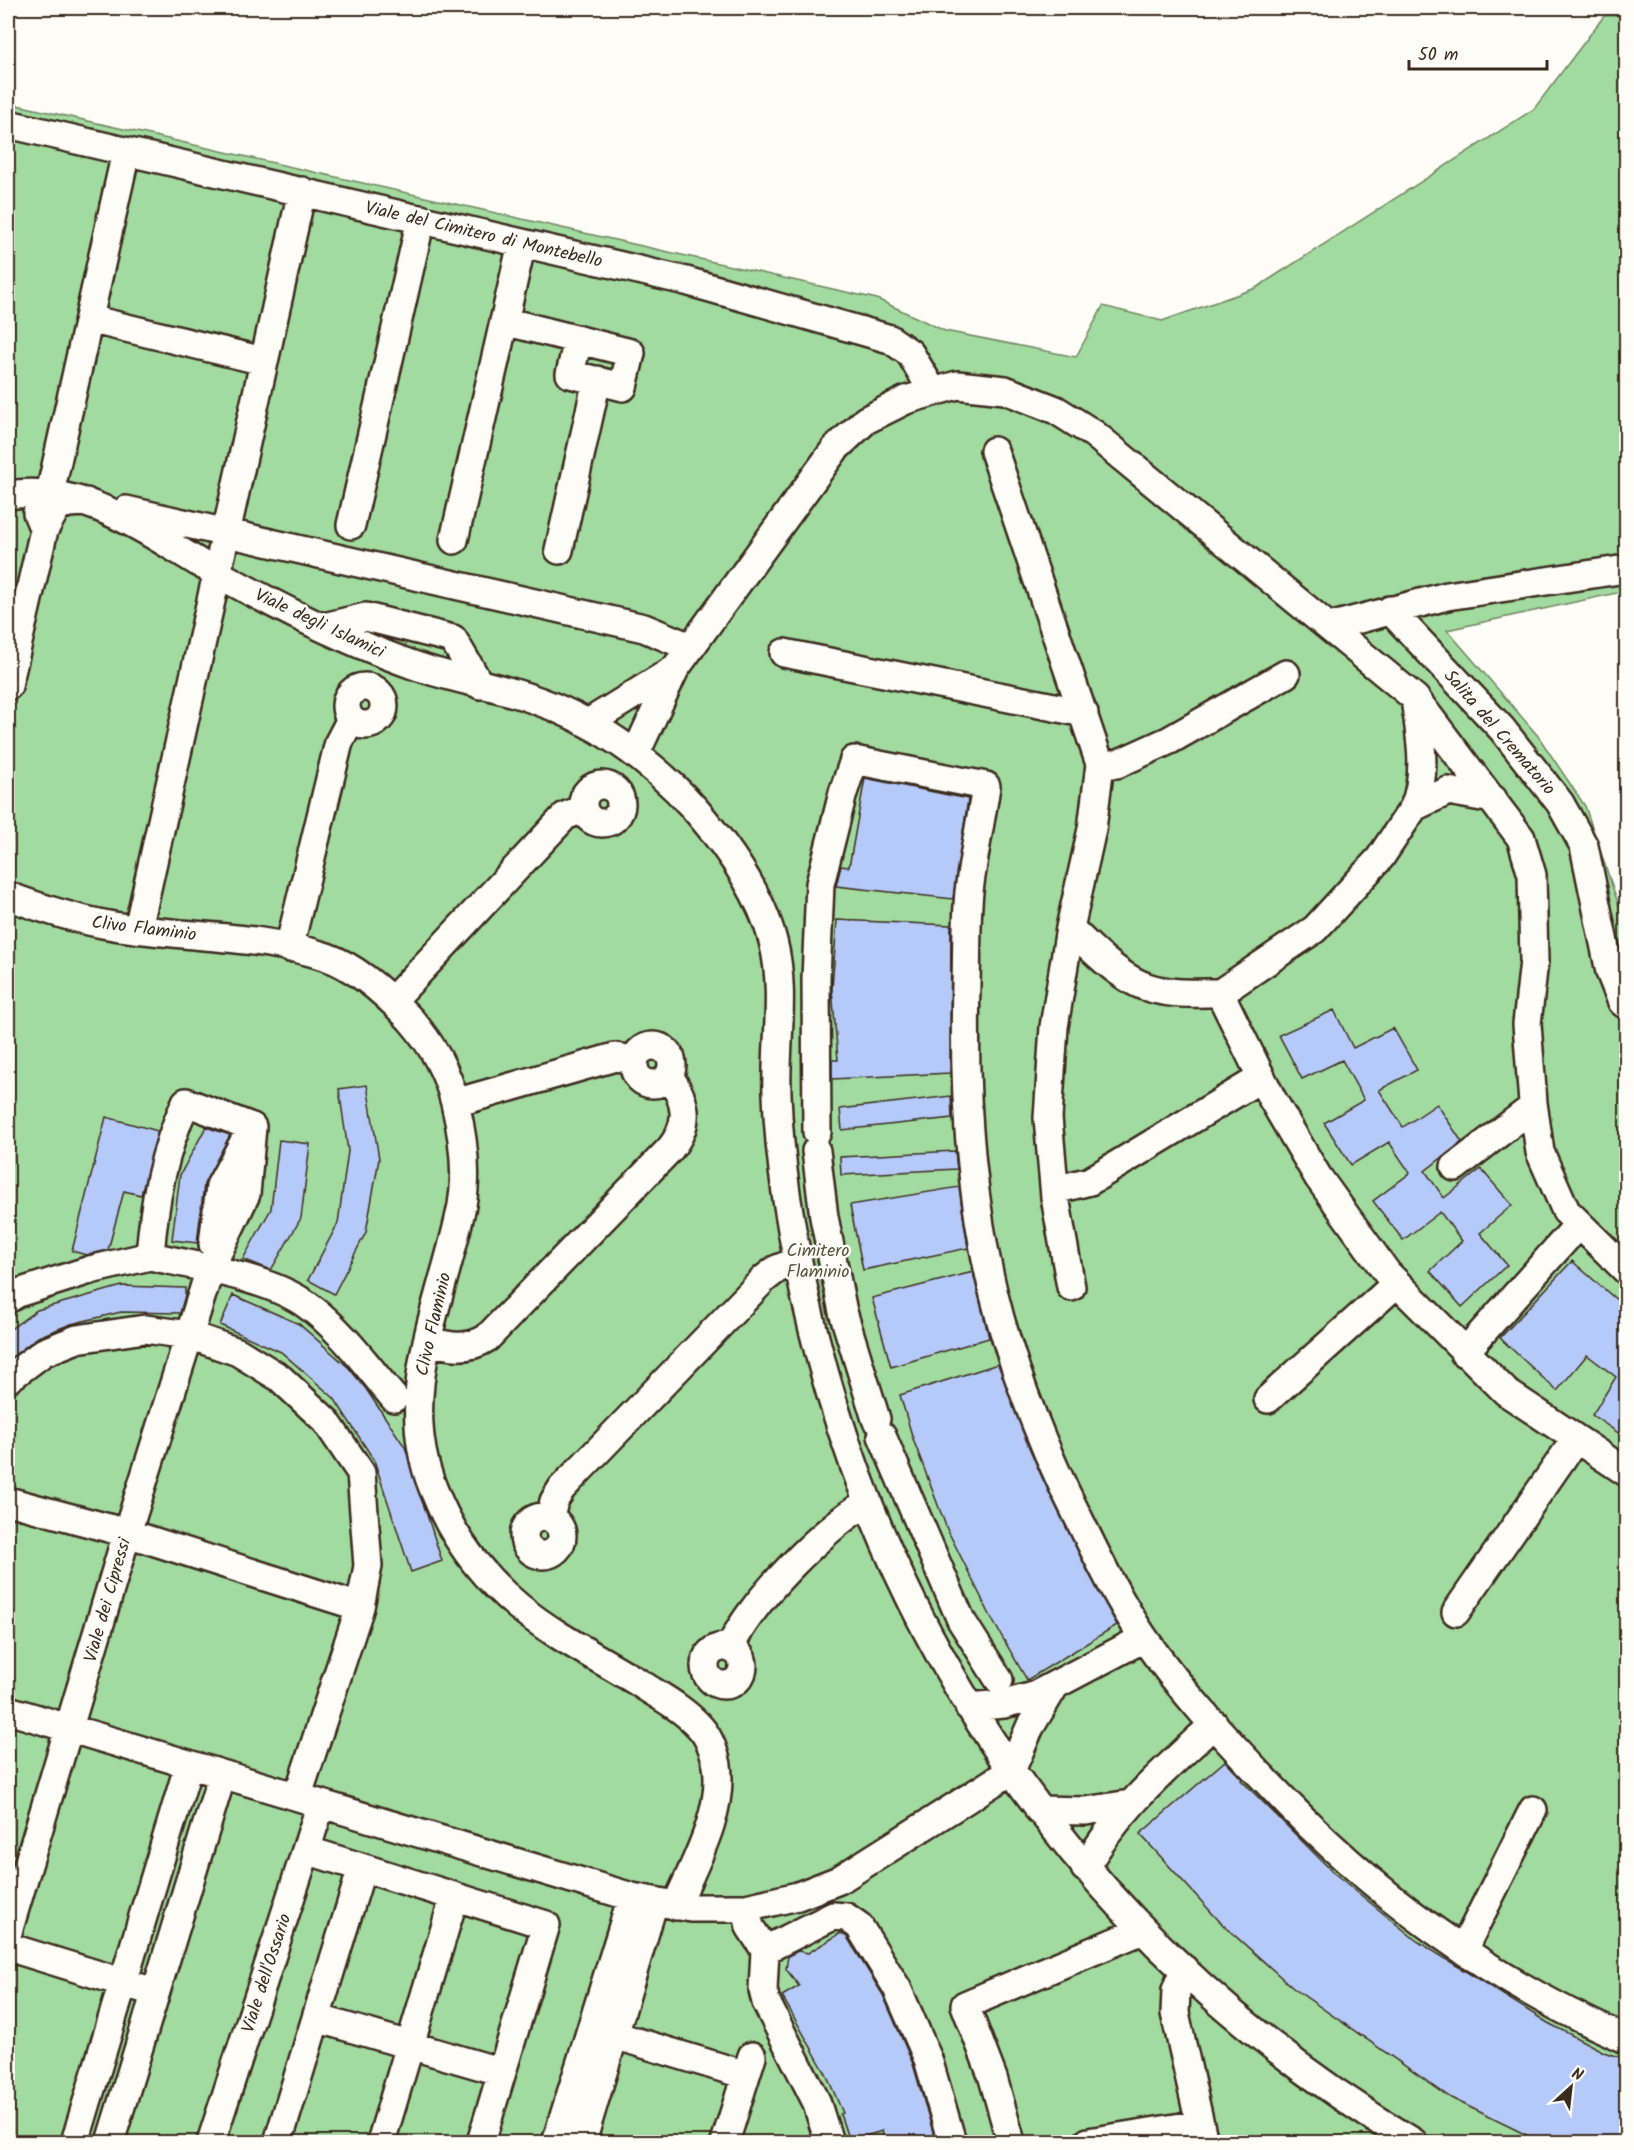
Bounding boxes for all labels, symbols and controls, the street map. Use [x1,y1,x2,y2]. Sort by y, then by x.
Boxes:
scale bar [1409,33,1547,71]
text: 50 m [1418,41,1458,70]
street label: Viale del Cimitero di Montebello [362,194,605,277]
street label: Viale degli Islamici [250,582,390,668]
street label: Salita del Crematorio [1436,663,1562,803]
street label: Clivo Flaminio [90,909,198,950]
park label: Cimitero Flaminio [787,1237,849,1287]
street label: Clivo Flaminio [408,1270,460,1379]
street label: Viale dei Cipressi [77,1534,140,1666]
street label: Viale dell'Ossario [235,1910,300,2037]
north arrow [1541,2057,1601,2117]
text: N [1567,2062,1587,2088]

